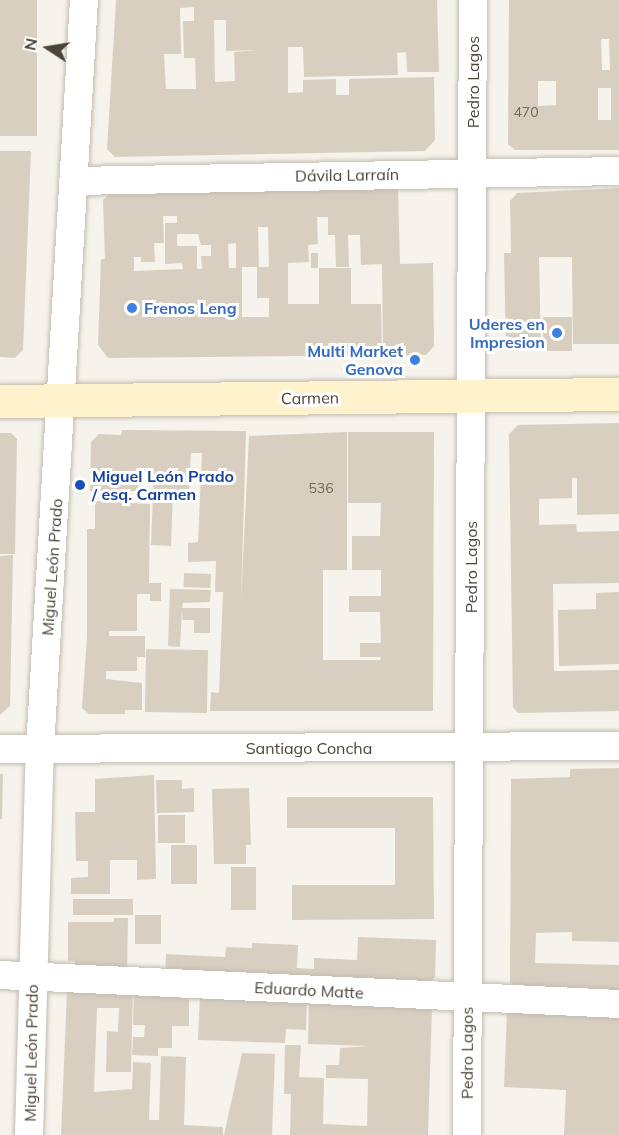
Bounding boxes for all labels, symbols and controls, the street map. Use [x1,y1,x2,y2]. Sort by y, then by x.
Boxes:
north arrow [18,18,78,78]
text: N [19,36,41,52]
street label: Pedro Lagos [463,36,483,128]
house number: 470 [513,104,539,120]
street label: Dávila Larraín [295,164,399,186]
place label: Frenos Leng [144,298,237,318]
marker: Frenos Leng [125,301,139,315]
place label: Uderes en Impresion [469,314,545,352]
marker: Uderes en Impresion [550,326,564,340]
place label: Multi Market Genova [307,341,403,379]
marker: Multi Market Genova [408,353,422,367]
street label: Carmen [281,388,339,408]
place label: Miguel León Prado / esq. Carmen [92,466,234,504]
marker: Miguel León Prado / esq. Carmen [73,478,87,492]
house number: 536 [308,480,334,496]
street label: Miguel León Prado [38,498,66,636]
street label: Pedro Lagos [461,521,481,613]
street label: Santiago Concha [246,738,372,758]
street label: Eduardo Matte [254,978,364,1002]
street label: Miguel León Prado [20,984,42,1122]
street label: Pedro Lagos [457,1007,477,1099]

